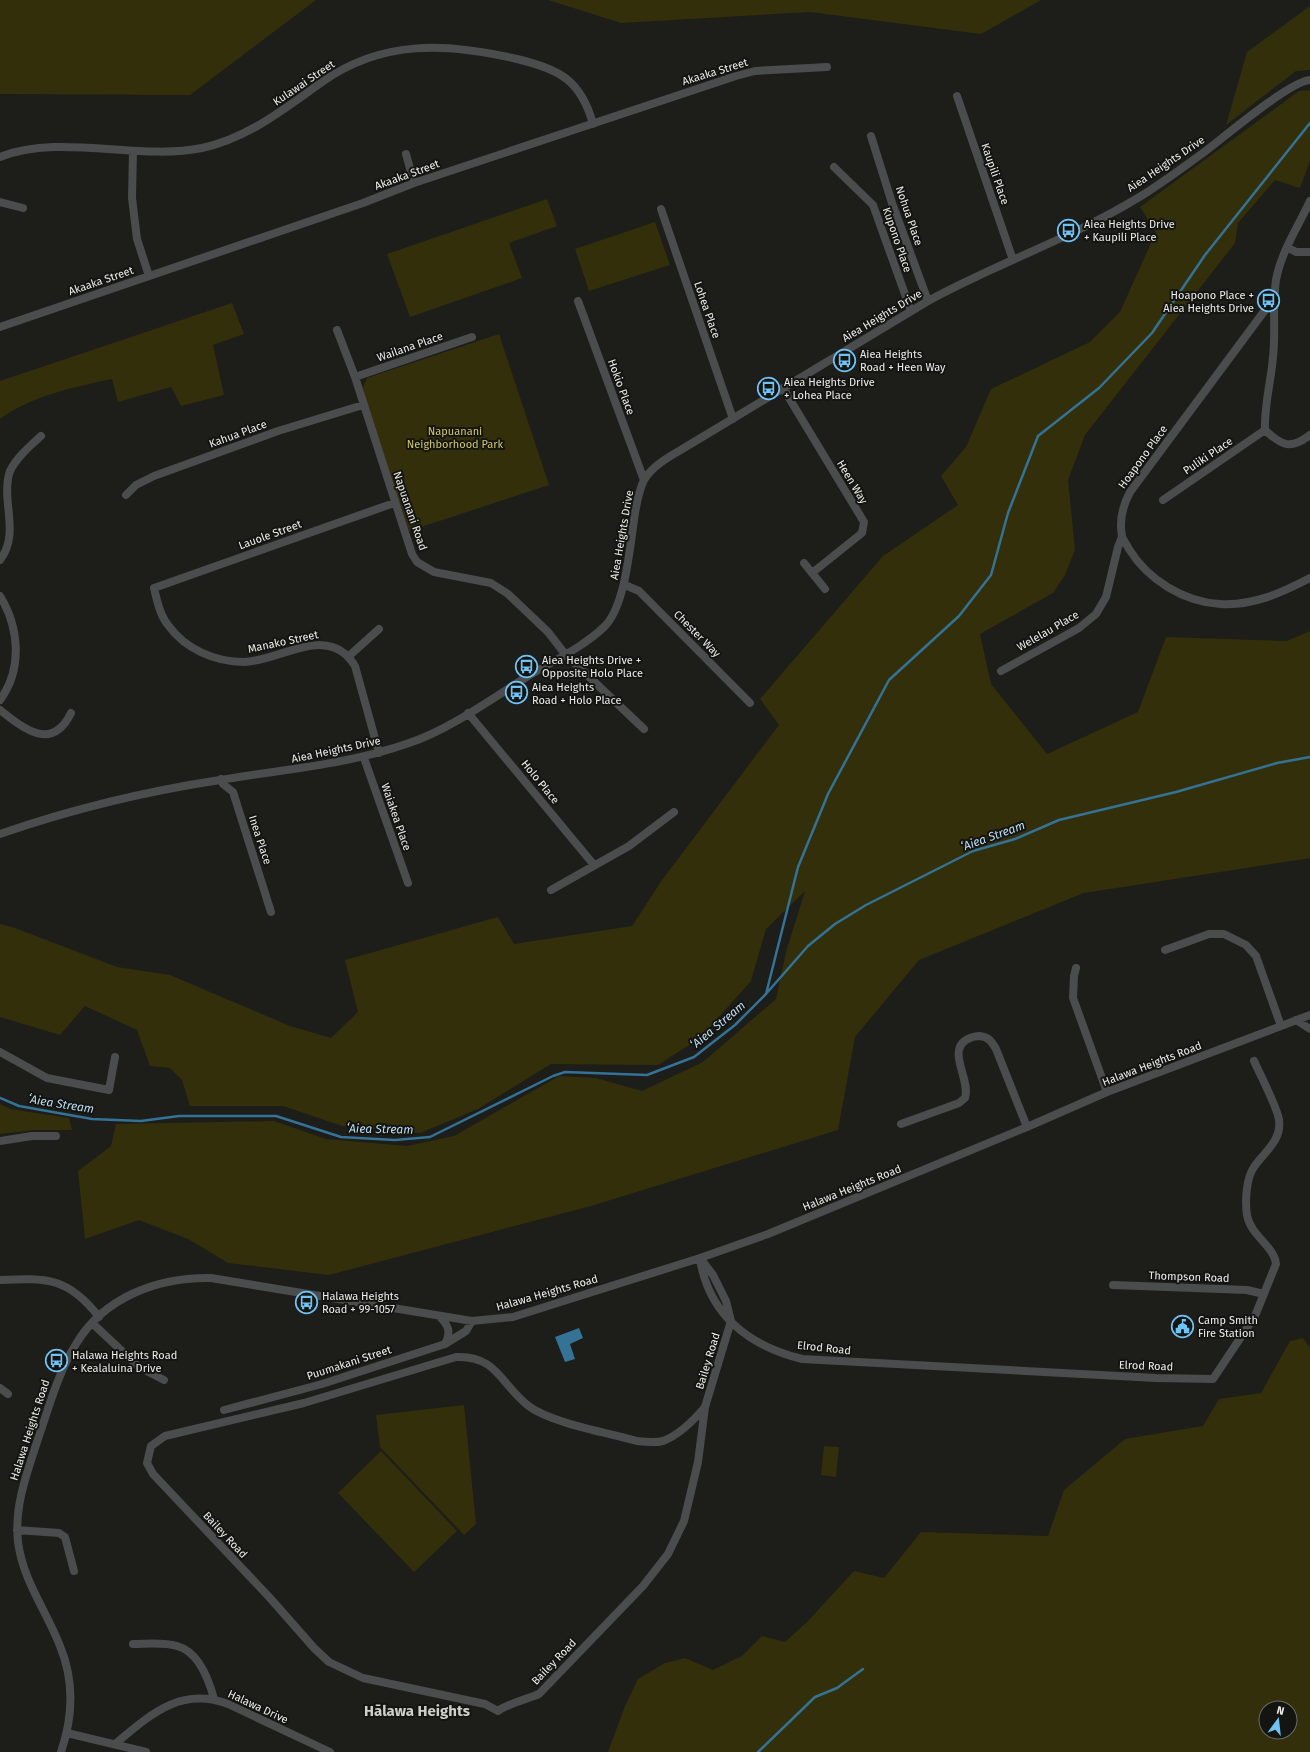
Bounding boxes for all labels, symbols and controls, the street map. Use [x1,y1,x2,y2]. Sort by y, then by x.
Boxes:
street label: Akaaka Street [681,56,749,88]
street label: Kulawai Street [271,58,337,108]
street label: Aiea Heights Drive [1125,133,1207,195]
street label: Kaupili Place [978,142,1012,206]
street label: Akaaka Street [373,157,441,193]
street label: Nohua Place [893,184,925,248]
street label: Kupono Place [880,206,914,274]
bus stop icon: Aiea Heights Drive + Kaupili Place [1055,217,1081,243]
place label: Aiea Heights Drive + Kaupili Place [1084,218,1175,244]
street label: Akaaka Street [67,264,135,298]
street label: Lohea Place [691,280,723,340]
street label: Aiea Heights Drive [840,287,924,345]
bus stop icon: Hoapono Place + Aiea Heights Drive [1256,288,1282,314]
place label: Hoapono Place + Aiea Heights Drive [1163,289,1254,315]
street label: Wailana Place [375,330,445,364]
bus stop icon: Aiea Heights Road + Heen Way [831,347,857,373]
place label: Aiea Heights Road + Heen Way [860,348,946,374]
street label: Hokio Place [605,357,637,417]
bus stop icon: Aiea Heights Drive + Lohea Place [755,375,781,401]
place label: Aiea Heights Drive + Lohea Place [784,376,875,402]
street label: Kahua Place [207,418,269,450]
street label: Hoapono Place [1116,423,1170,491]
park label: Napuanani Neighborhood Park [407,425,504,451]
street label: Puliki Place [1181,435,1235,477]
street label: Heen Way [834,458,870,507]
street label: Napuanani Road [390,470,430,552]
street label: Aiea Heights Drive [608,489,636,581]
street label: Lauole Street [237,518,303,552]
street label: Chester Way [671,608,723,660]
street label: Welelau Place [1015,608,1081,654]
street label: Manako Street [247,628,319,656]
bus stop icon: Aiea Heights Drive + Opposite Holo Place [513,653,539,679]
place label: Aiea Heights Drive + Opposite Holo Place [542,654,643,680]
bus stop icon: Aiea Heights Road + Holo Place [503,680,529,706]
place label: Aiea Heights Road + Holo Place [532,681,622,707]
street label: Aiea Heights Drive [290,734,382,766]
street label: Holo Place [518,757,562,807]
street label: Waiakea Place [378,782,414,853]
street label: Inea Place [246,814,274,866]
water label: ʻAiea Stream [959,817,1027,854]
water label: ʻAiea Stream [687,997,748,1052]
street label: Halawa Heights Road [1101,1039,1203,1089]
water label: ʻAiea Stream [27,1091,95,1116]
water label: ʻAiea Stream [346,1120,414,1137]
street label: Halawa Heights Road [801,1162,903,1214]
street label: Thompson Road [1148,1269,1230,1285]
street label: Halawa Heights Road [495,1272,599,1314]
bus stop icon: Halawa Heights Road + 99-1057 [293,1289,319,1315]
place label: Halawa Heights Road + 99-1057 [322,1290,399,1316]
public building icon: Camp Smith Fire Station [1169,1313,1195,1339]
place label: Camp Smith Fire Station [1198,1314,1258,1340]
street label: Bailey Road [693,1331,723,1391]
street label: Elrod Road [796,1339,852,1357]
street label: Puumakani Street [305,1343,393,1383]
bus stop icon: Halawa Heights Road + Kealaluina Drive [44,1348,70,1374]
place label: Halawa Heights Road + Kealaluina Drive [72,1349,177,1375]
street label: Elrod Road [1119,1359,1173,1373]
street label: Halawa Heights Road [8,1378,52,1482]
street label: Bailey Road [200,1509,250,1561]
street label: Bailey Road [529,1636,579,1688]
street label: Halawa Drive [226,1687,290,1727]
north arrow [1258,1700,1298,1740]
district label: Hālawa Heights [364,1702,470,1720]
text: N [1275,1704,1286,1718]

